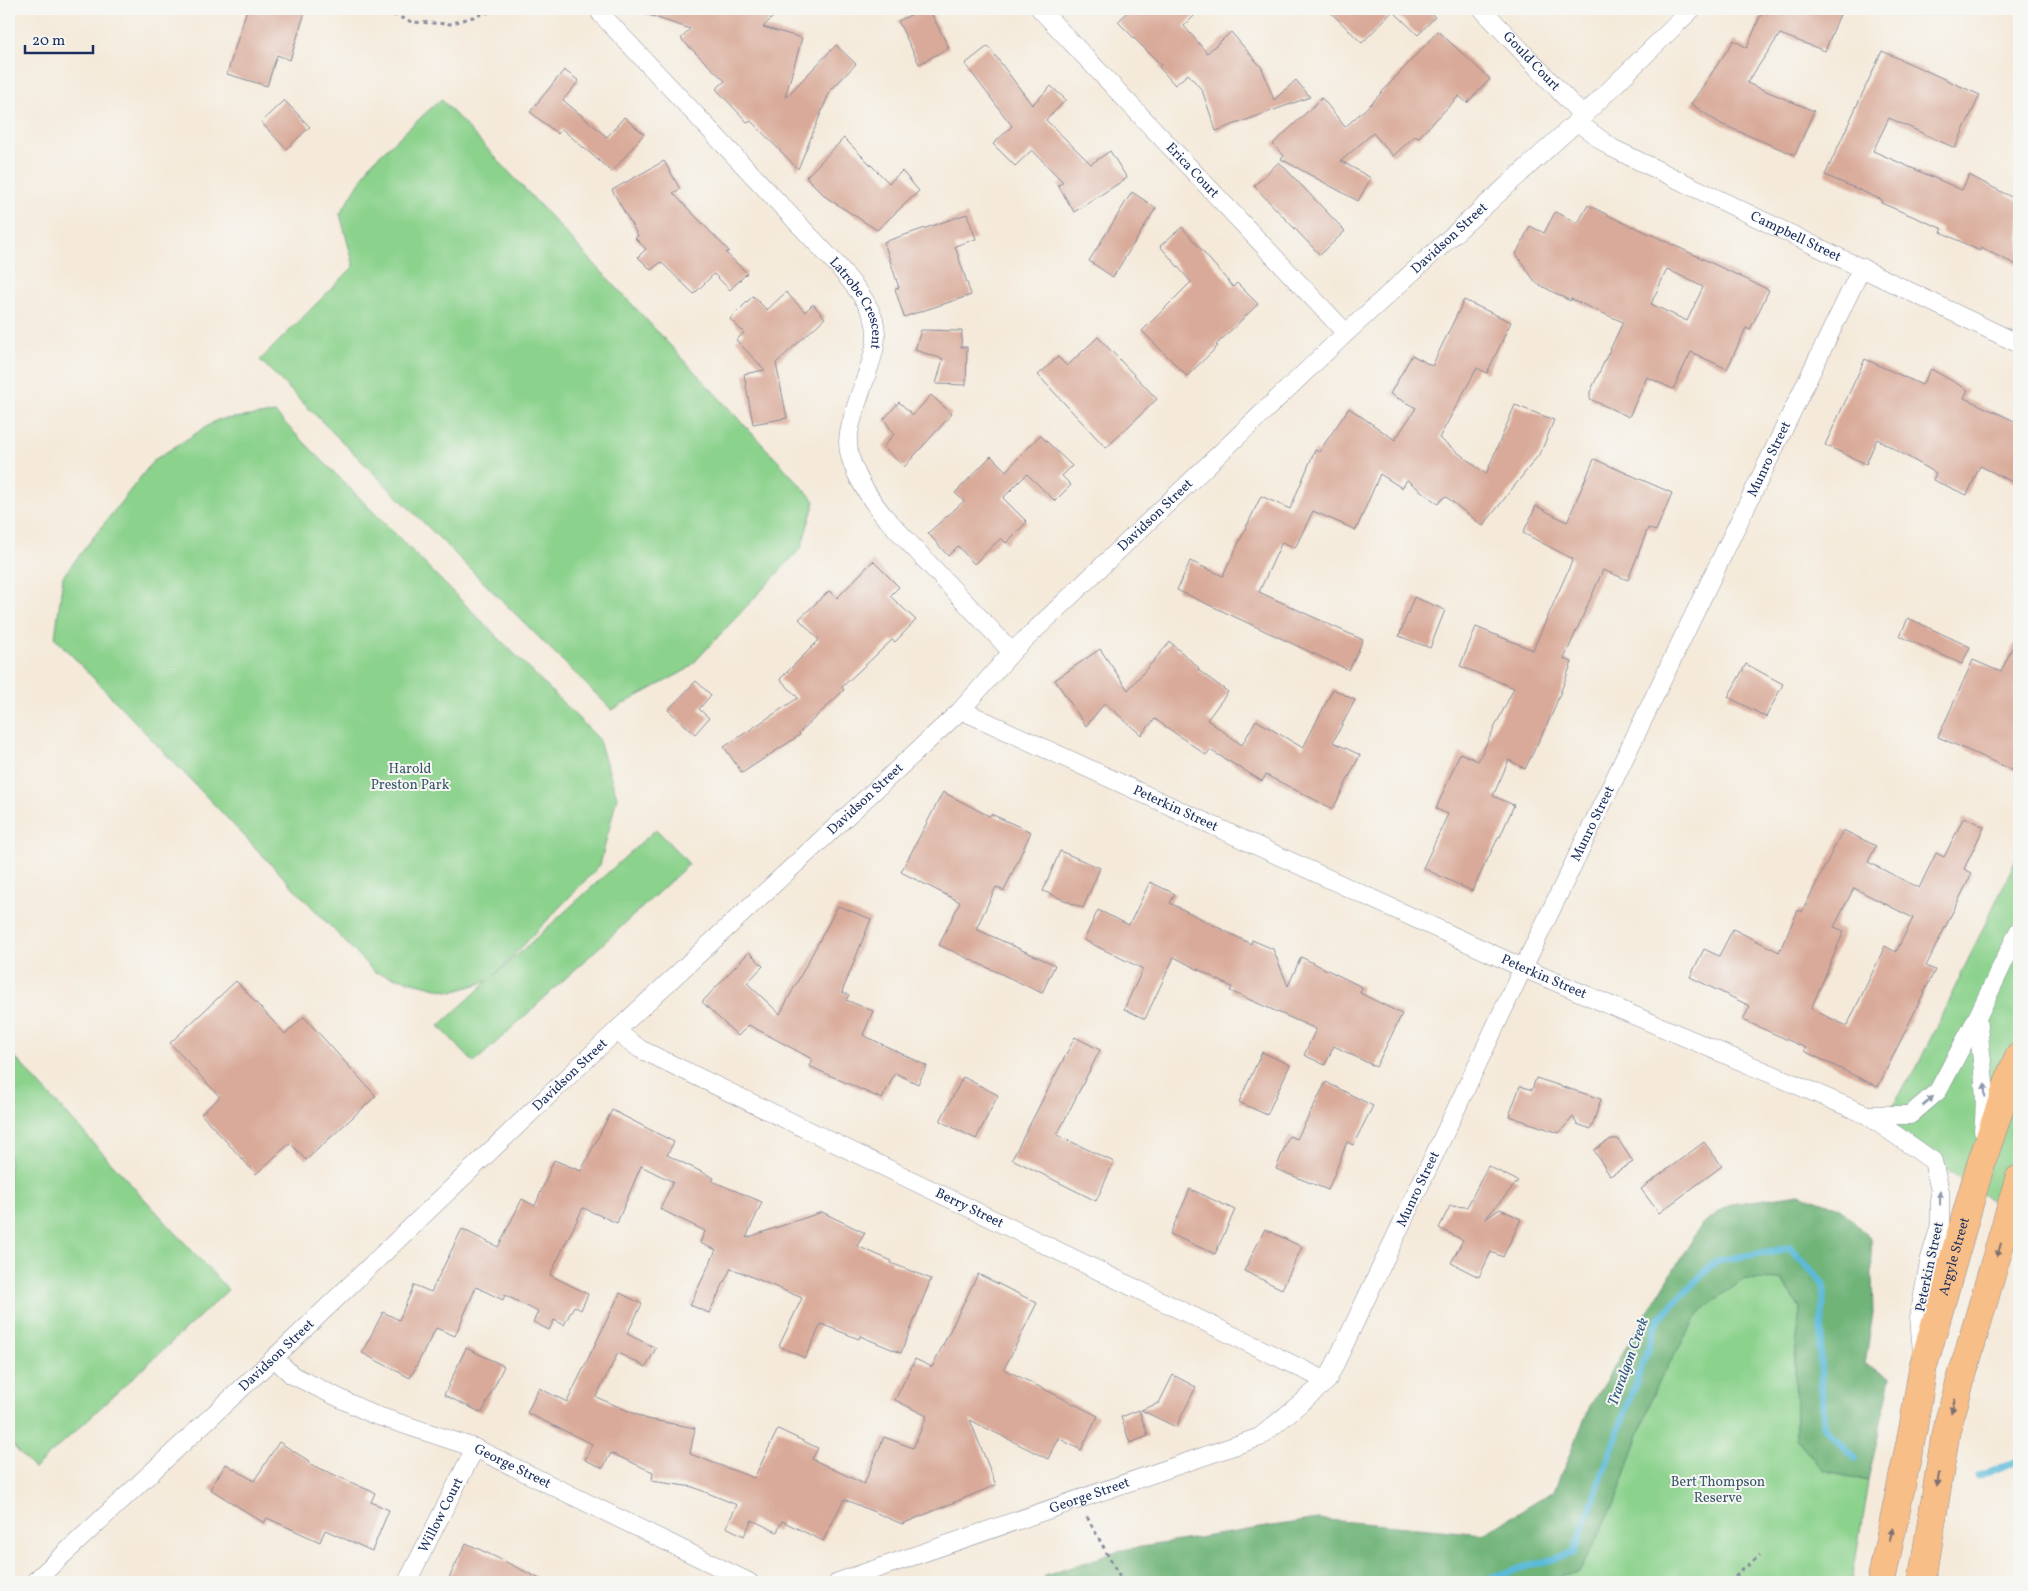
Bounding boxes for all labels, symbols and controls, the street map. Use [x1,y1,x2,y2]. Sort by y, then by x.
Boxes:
scale bar [25,22,92,54]
street label: Gould Court [1498,27,1564,96]
text: 20 m [32,31,65,52]
street label: Erica Court [1162,138,1223,202]
street label: Davidson Street [1407,198,1492,278]
street label: Campbell Street [1747,207,1844,267]
street label: Latrobe Crescent [825,253,886,351]
street label: Munro Street [1743,418,1796,500]
street label: Davidson Street [1113,475,1197,556]
street label: Davidson Street [823,759,908,839]
park label: Harold Preston Park [371,760,450,795]
street label: Peterkin Street [1130,781,1221,836]
street label: Munro Street [1566,783,1619,865]
street label: Peterkin Street [1498,950,1590,1004]
street label: Davidson Street [528,1034,612,1115]
one-way arrow [1981,1081,1989,1097]
one-way arrow [1921,1095,1934,1106]
street label: Munro Street [1392,1148,1444,1230]
street label: Berry Street [932,1184,1007,1233]
one-way arrow [1936,1190,1944,1206]
street label: Argyle Street [1934,1215,1975,1298]
street label: Peterkin Street [1911,1220,1949,1314]
one-way arrow [1994,1243,2002,1258]
street label: Davidson Street [235,1315,319,1396]
water label: Traralgon Creek [1603,1315,1655,1409]
one-way arrow [1949,1398,1957,1413]
street label: George Street [471,1439,554,1493]
one-way arrow [1934,1472,1942,1488]
street label: George Street [1047,1473,1132,1518]
park label: Bert Thompson Reserve [1671,1473,1765,1508]
street label: Willow Court [414,1474,468,1556]
one-way arrow [1887,1526,1895,1542]

